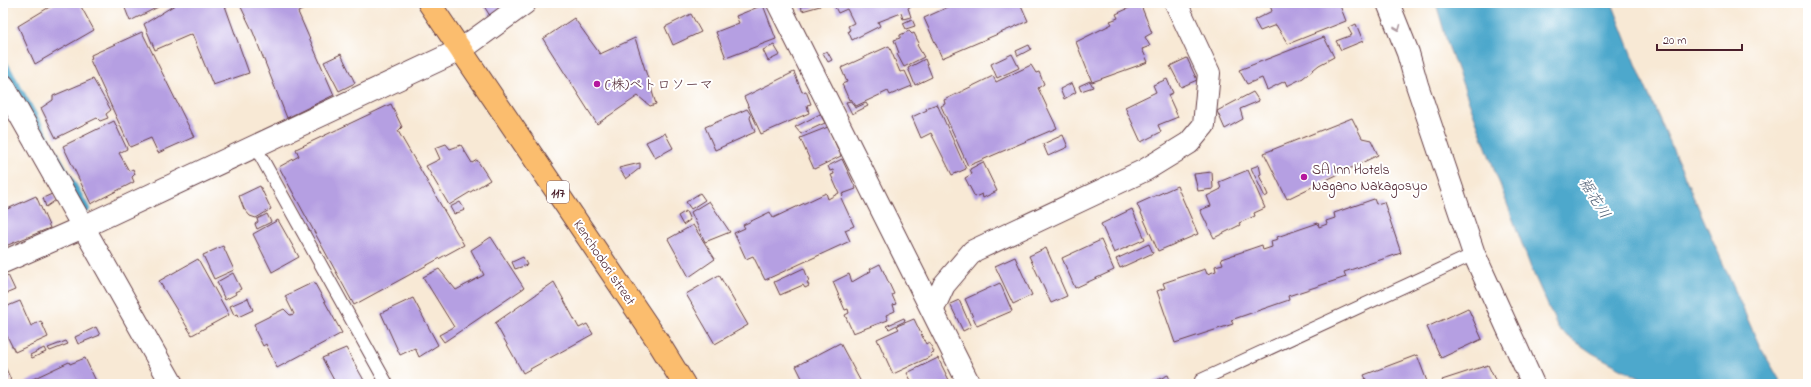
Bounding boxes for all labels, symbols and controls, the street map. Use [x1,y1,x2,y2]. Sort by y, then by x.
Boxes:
one-way arrow [1394,24,1402,31]
scale bar [1657,26,1742,52]
text: 20 m [1663,32,1686,50]
place label: (株)ペトロソーマ [605,75,713,96]
marker: (株)ペトロソーマ [592,79,602,89]
place label: SA Inn Hotels Nagano Nakagosyo [1312,160,1427,198]
marker: SA Inn Hotels Nagano Nakagosyo [1299,172,1309,182]
water label: 裾花川 [1573,174,1615,223]
road number: 117 [547,181,569,203]
street label: Kenchodori street [567,216,640,310]

